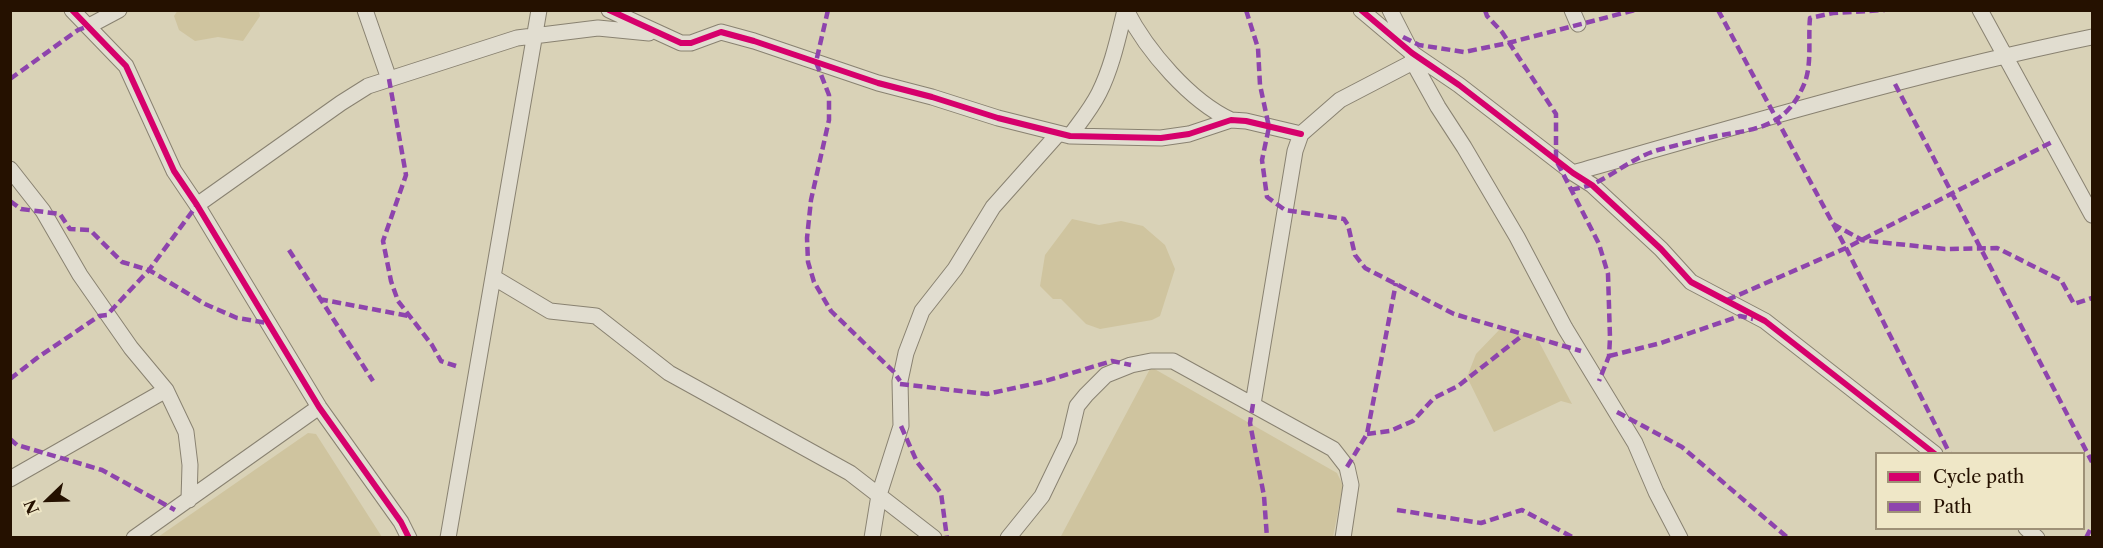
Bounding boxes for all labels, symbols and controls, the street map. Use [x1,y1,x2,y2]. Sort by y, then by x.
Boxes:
legend [1875,452,2085,530]
text: Cycle path [1933,466,2024,488]
north arrow [18,470,78,530]
text: Path [1933,496,1972,518]
text: N [20,497,43,517]

